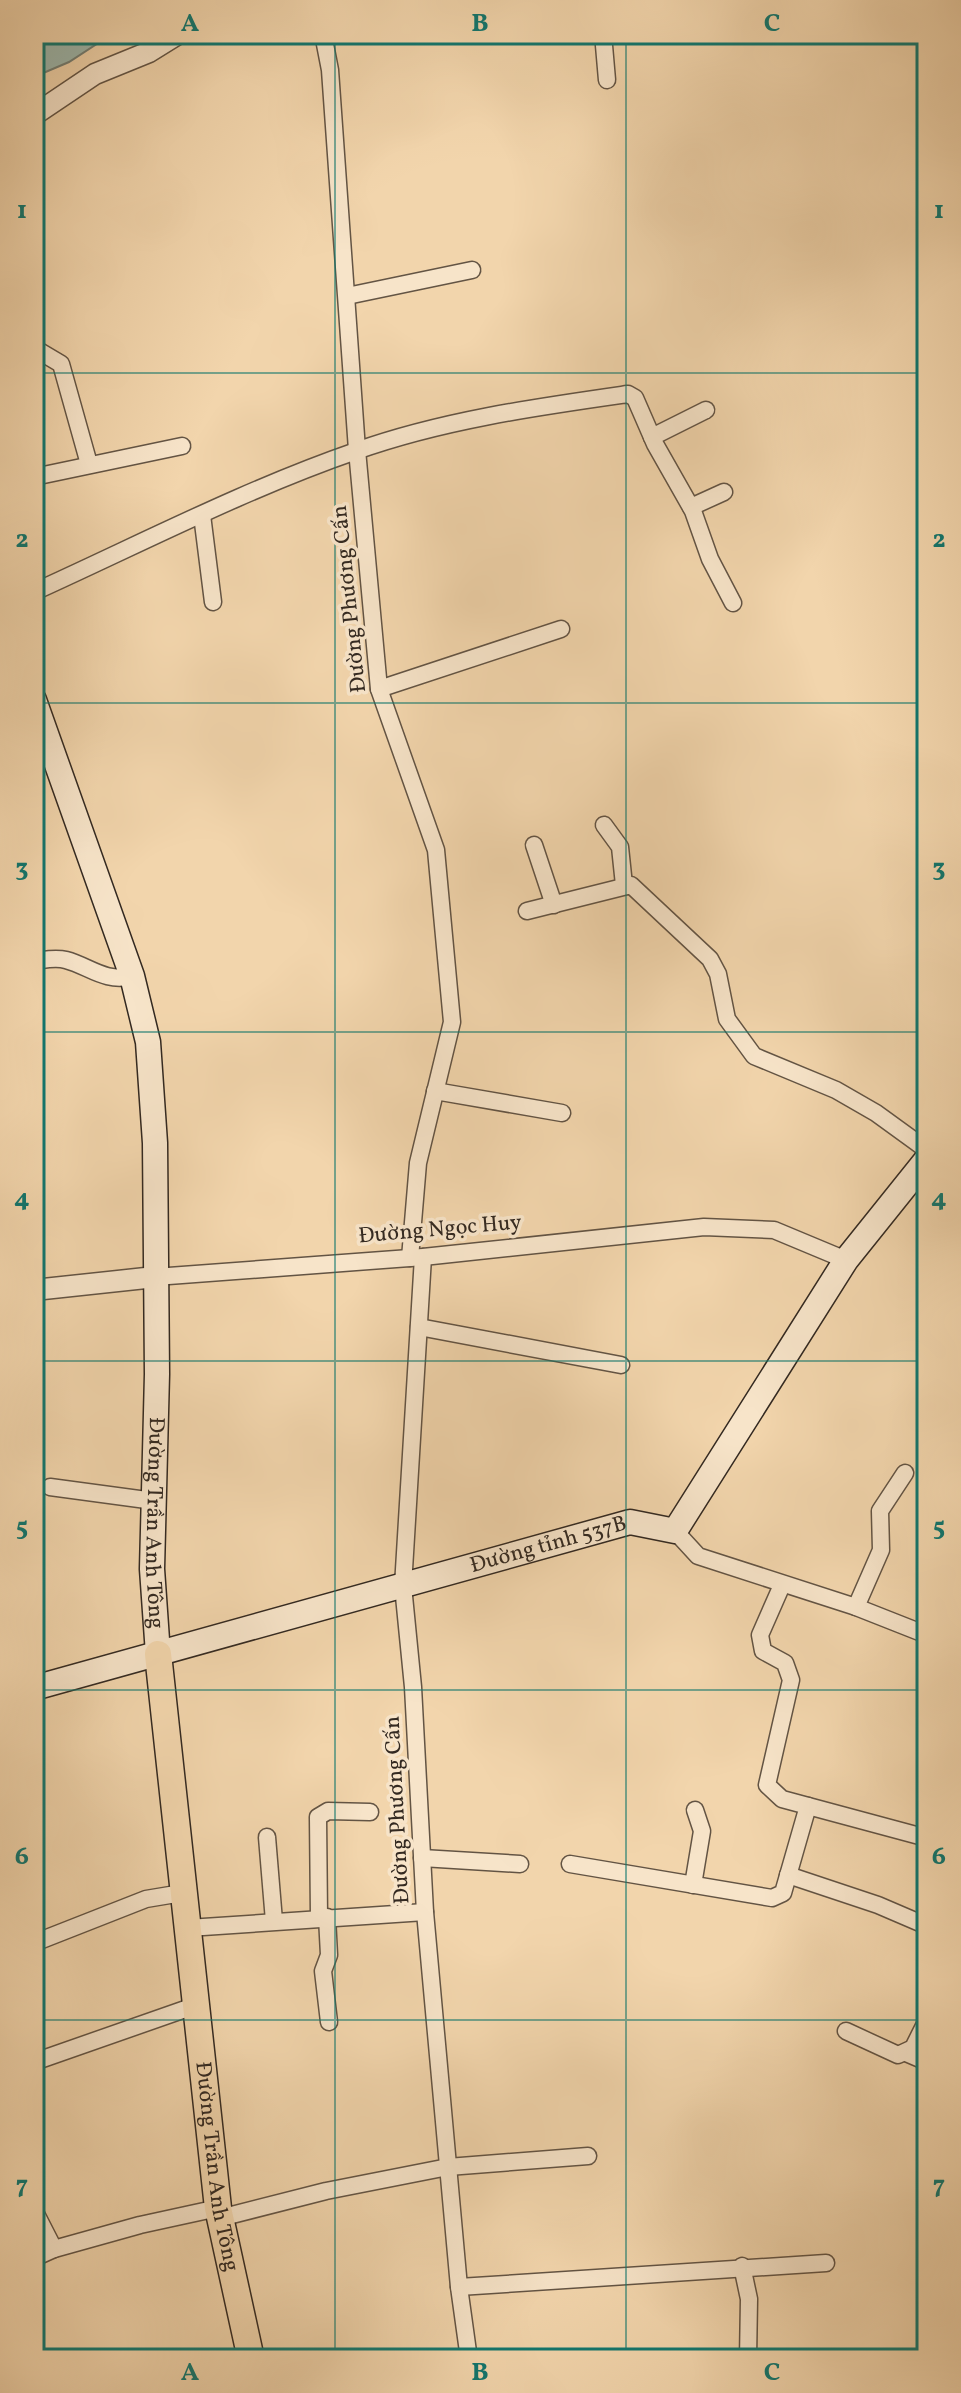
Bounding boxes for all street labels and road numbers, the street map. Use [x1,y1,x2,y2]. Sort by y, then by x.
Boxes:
street label: Đường Phương Cấn [325,504,375,694]
street label: Đường Ngọc Huy [357,1207,523,1253]
street label: Đường Trần Anh Tông [136,1416,172,1630]
street label: Đường tỉnh 537B [467,1508,630,1581]
street label: Đường Phương Cấn [378,1715,418,1905]
street label: Đường Trần Anh Tông [187,2060,247,2275]

